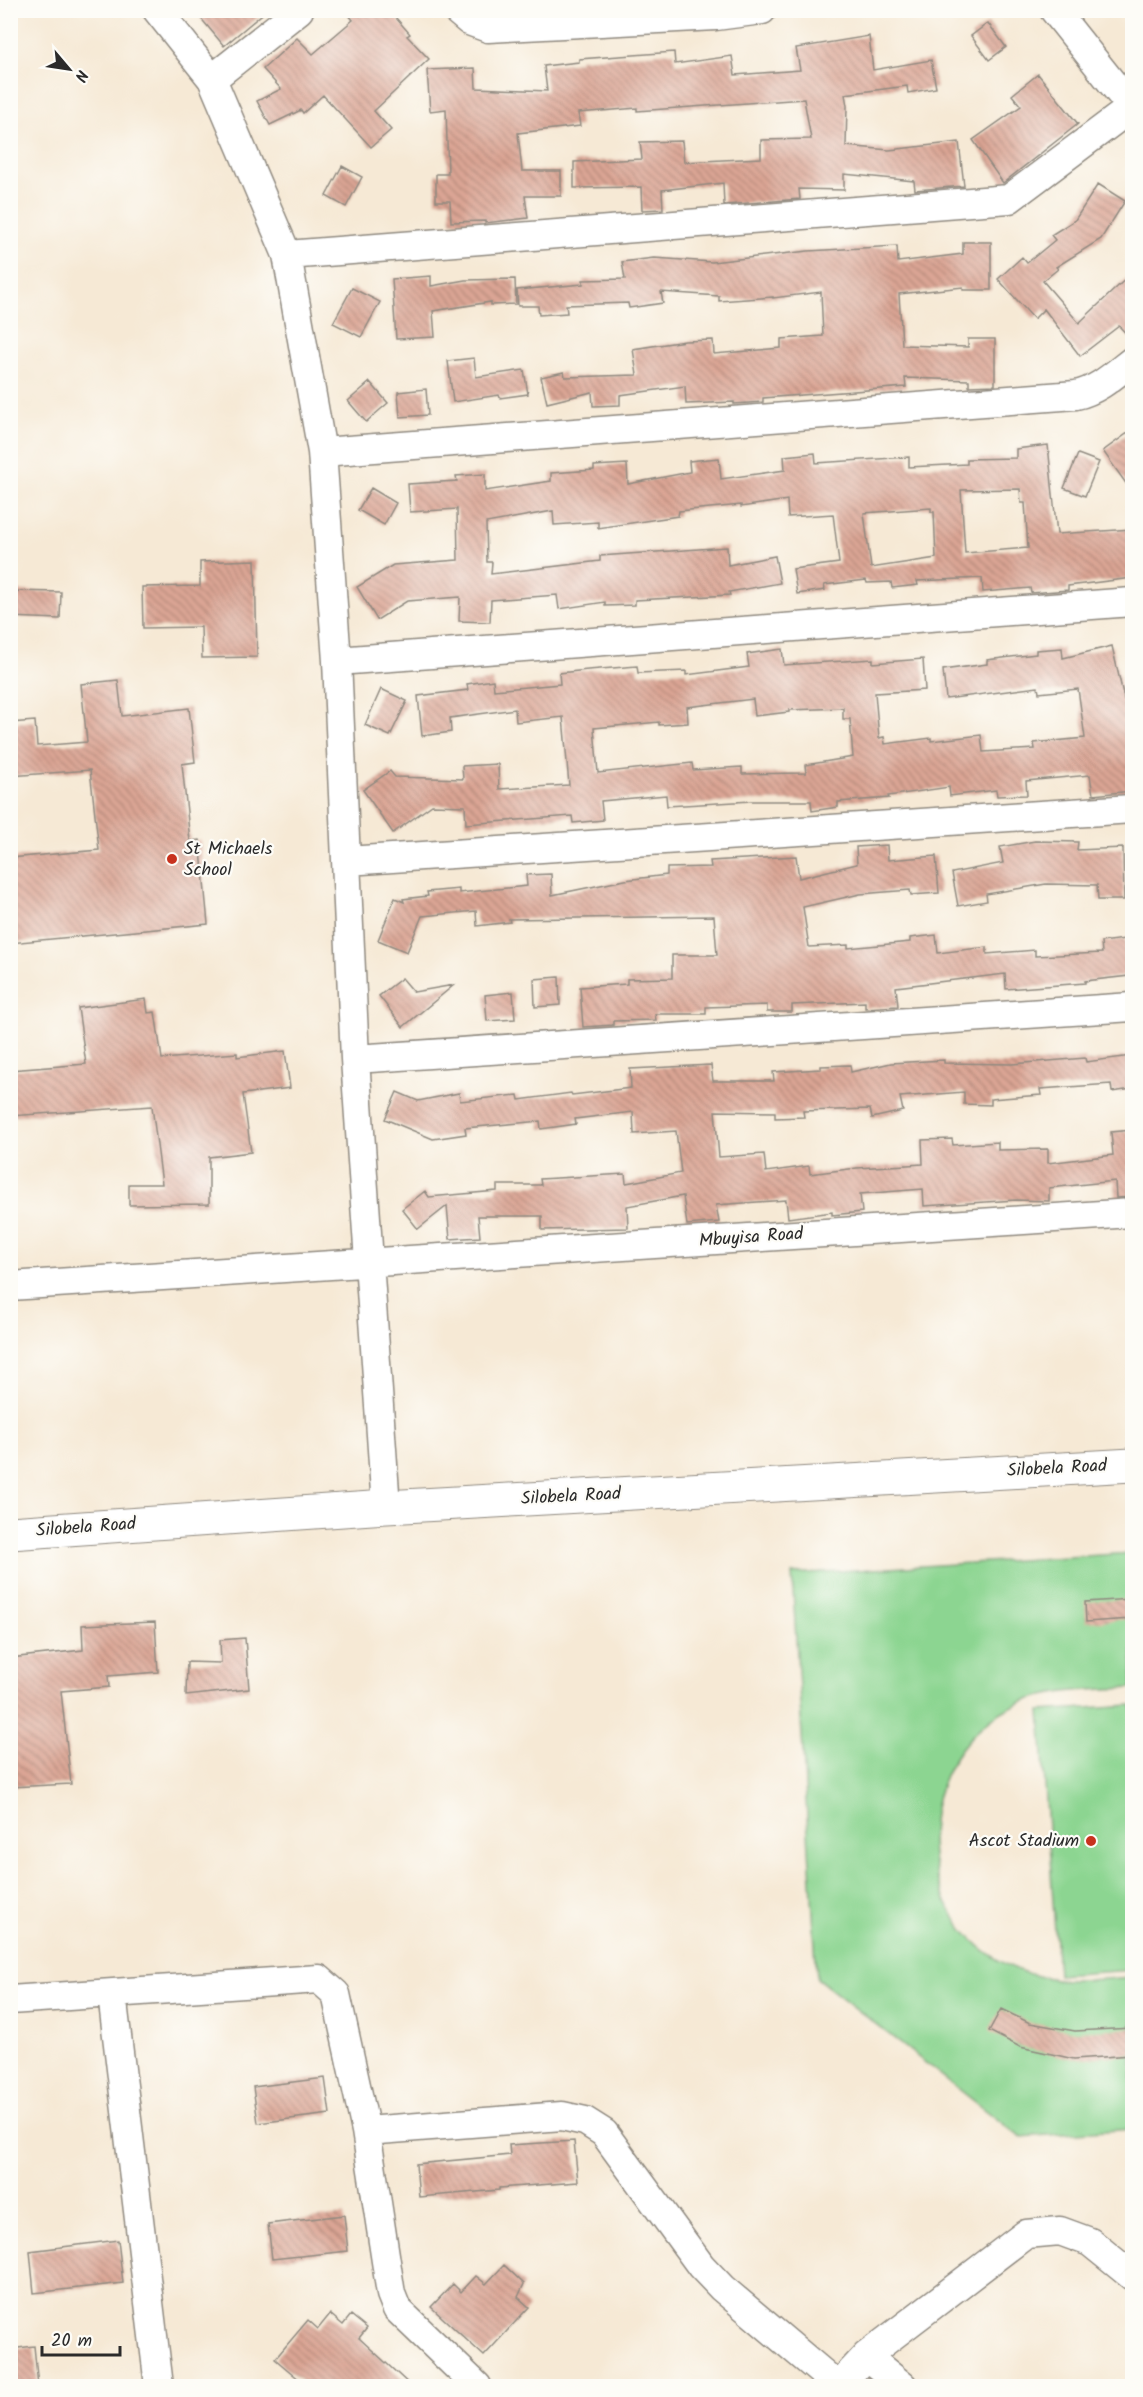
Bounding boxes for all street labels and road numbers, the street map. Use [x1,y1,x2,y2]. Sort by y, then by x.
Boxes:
street label: Mbuyisa Road [698,1220,805,1256]
street label: Silobela Road [1006,1452,1109,1486]
street label: Silobela Road [520,1480,623,1514]
street label: Silobela Road [35,1510,138,1546]

